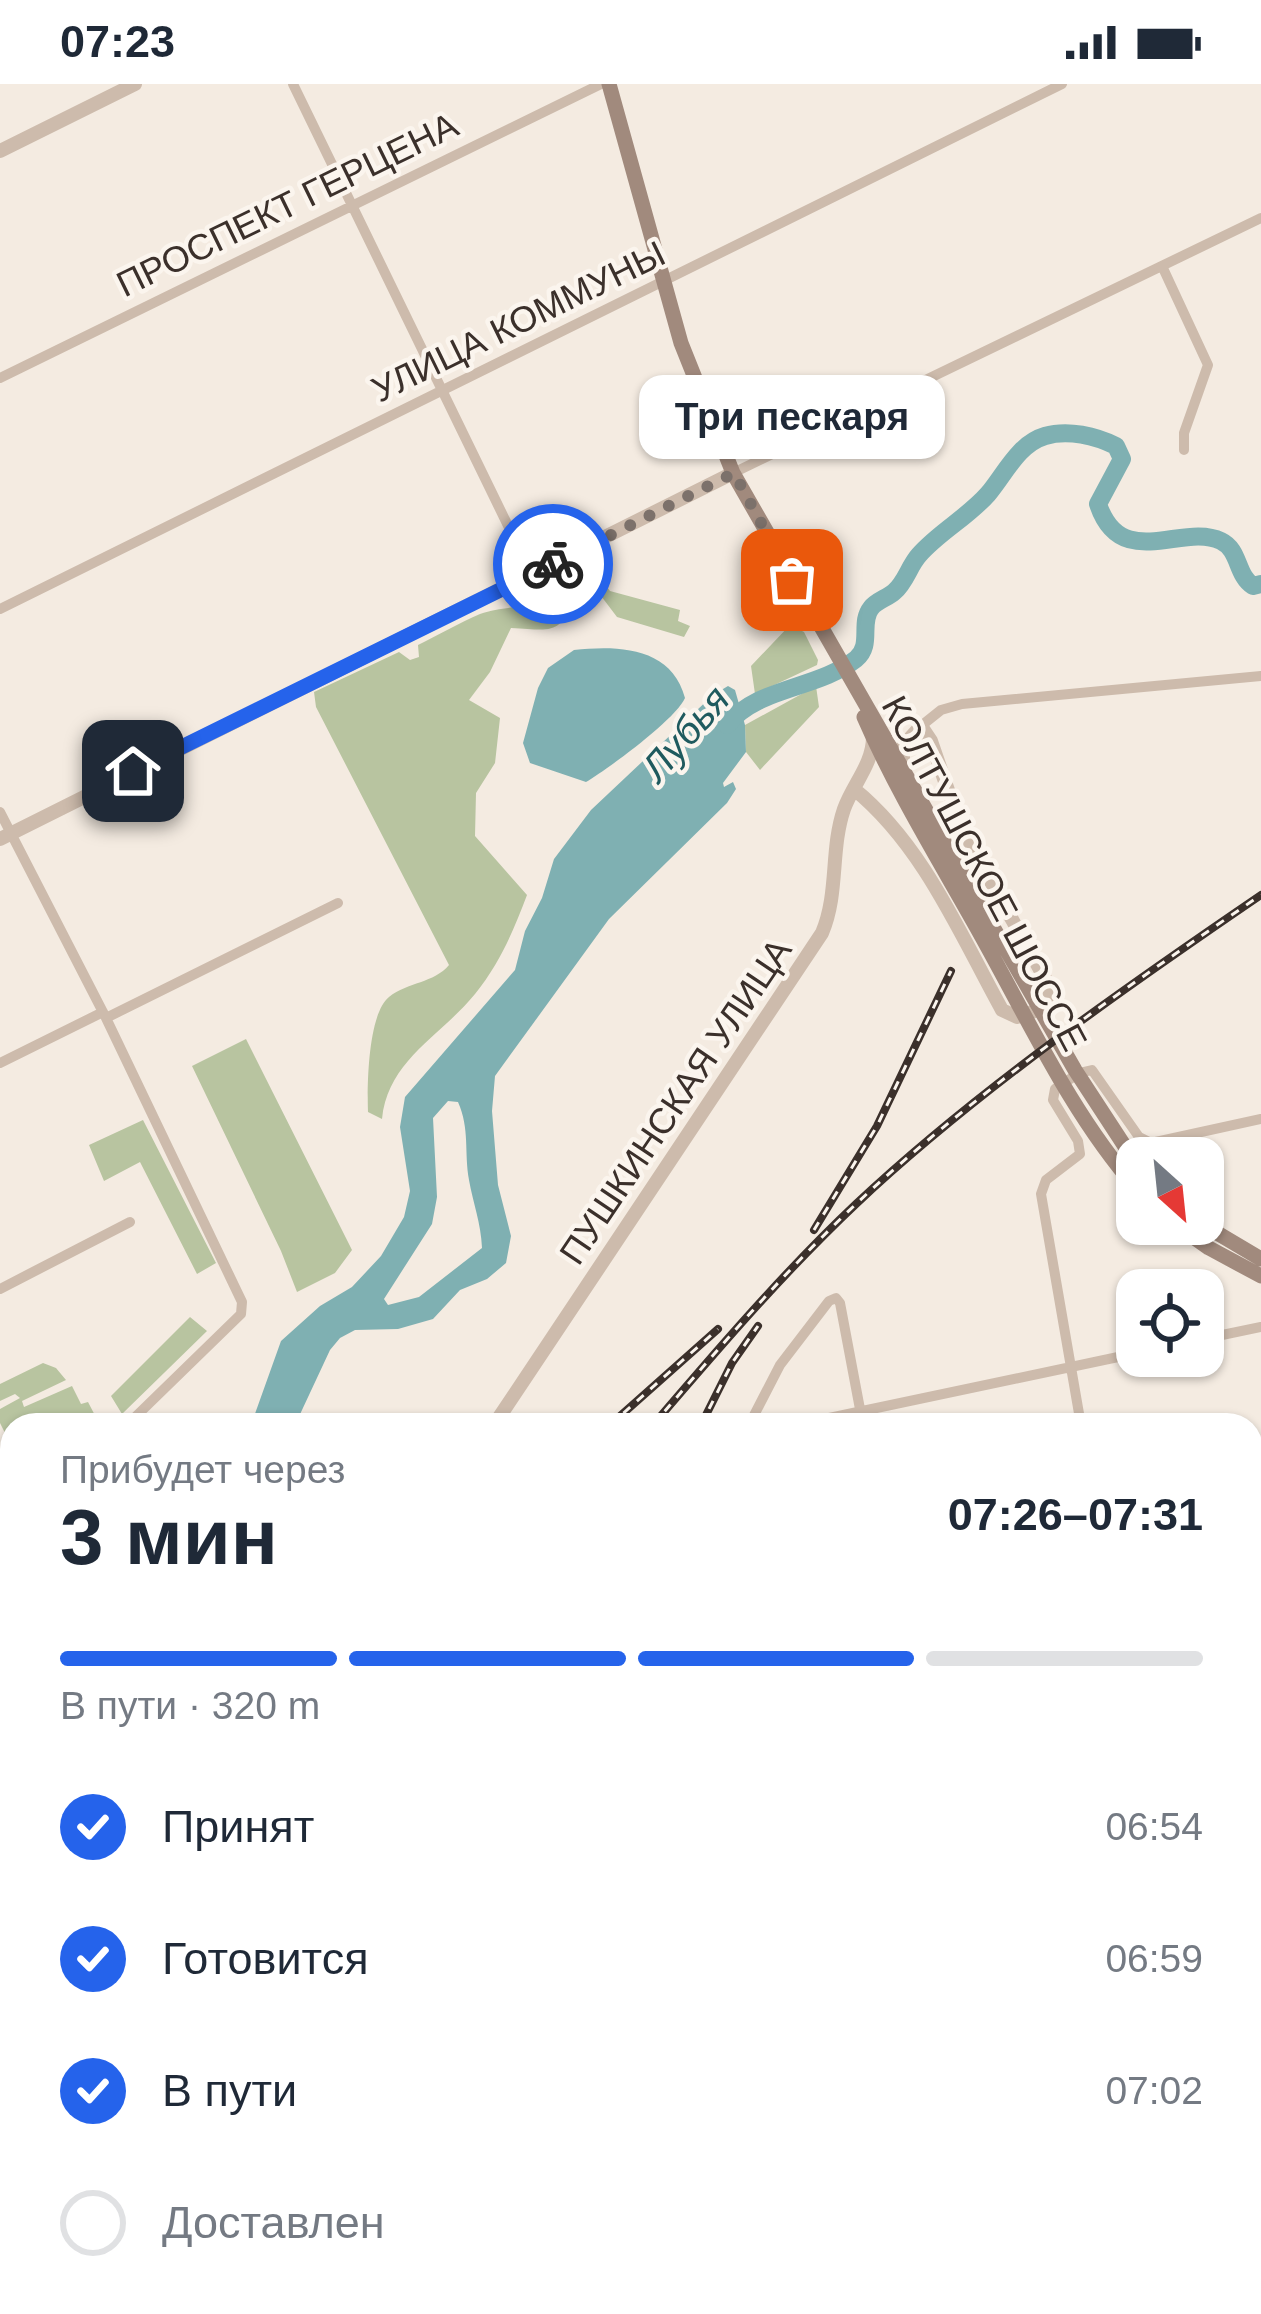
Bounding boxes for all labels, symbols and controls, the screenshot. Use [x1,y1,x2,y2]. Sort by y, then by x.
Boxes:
text: 07:23 [60,16,175,67]
street label: ПРОСПЕКТ ГЕРЦЕНА [110,104,464,305]
street label: УЛИЦА КОММУНЫ [365,233,672,410]
callout: Три пескаря [639,376,945,460]
text: Три пескаря [675,395,909,438]
courier [493,504,613,624]
pin [741,529,843,631]
icon: bike [520,531,586,597]
icon: bag [759,547,825,613]
water label: Лубья [631,677,738,791]
street label: КОЛТУШСКОЕ ШОССЕ [874,689,1095,1057]
pin [82,720,184,822]
icon: home [100,738,166,804]
street label: ПУШКИНСКАЯ УЛИЦА [551,931,800,1272]
north arrow [1116,1137,1224,1245]
map controls [1116,1137,1224,1377]
button: locate [1116,1269,1224,1377]
text: Прибудет через [60,1448,345,1491]
text: 07:26–07:31 [948,1489,1203,1540]
text: 3 мин [60,1493,278,1581]
text: В пути · 320 m [60,1684,320,1727]
icon: check [60,1794,126,1860]
text: Принят [162,1801,314,1852]
text: 06:54 [1105,1805,1203,1848]
icon: check [60,1926,126,1992]
text: Готовится [162,1933,369,1984]
text: 06:59 [1105,1937,1203,1980]
icon: check [60,2058,126,2124]
text: В пути [162,2065,297,2116]
text: 07:02 [1105,2069,1203,2112]
text: Доставлен [162,2197,385,2248]

